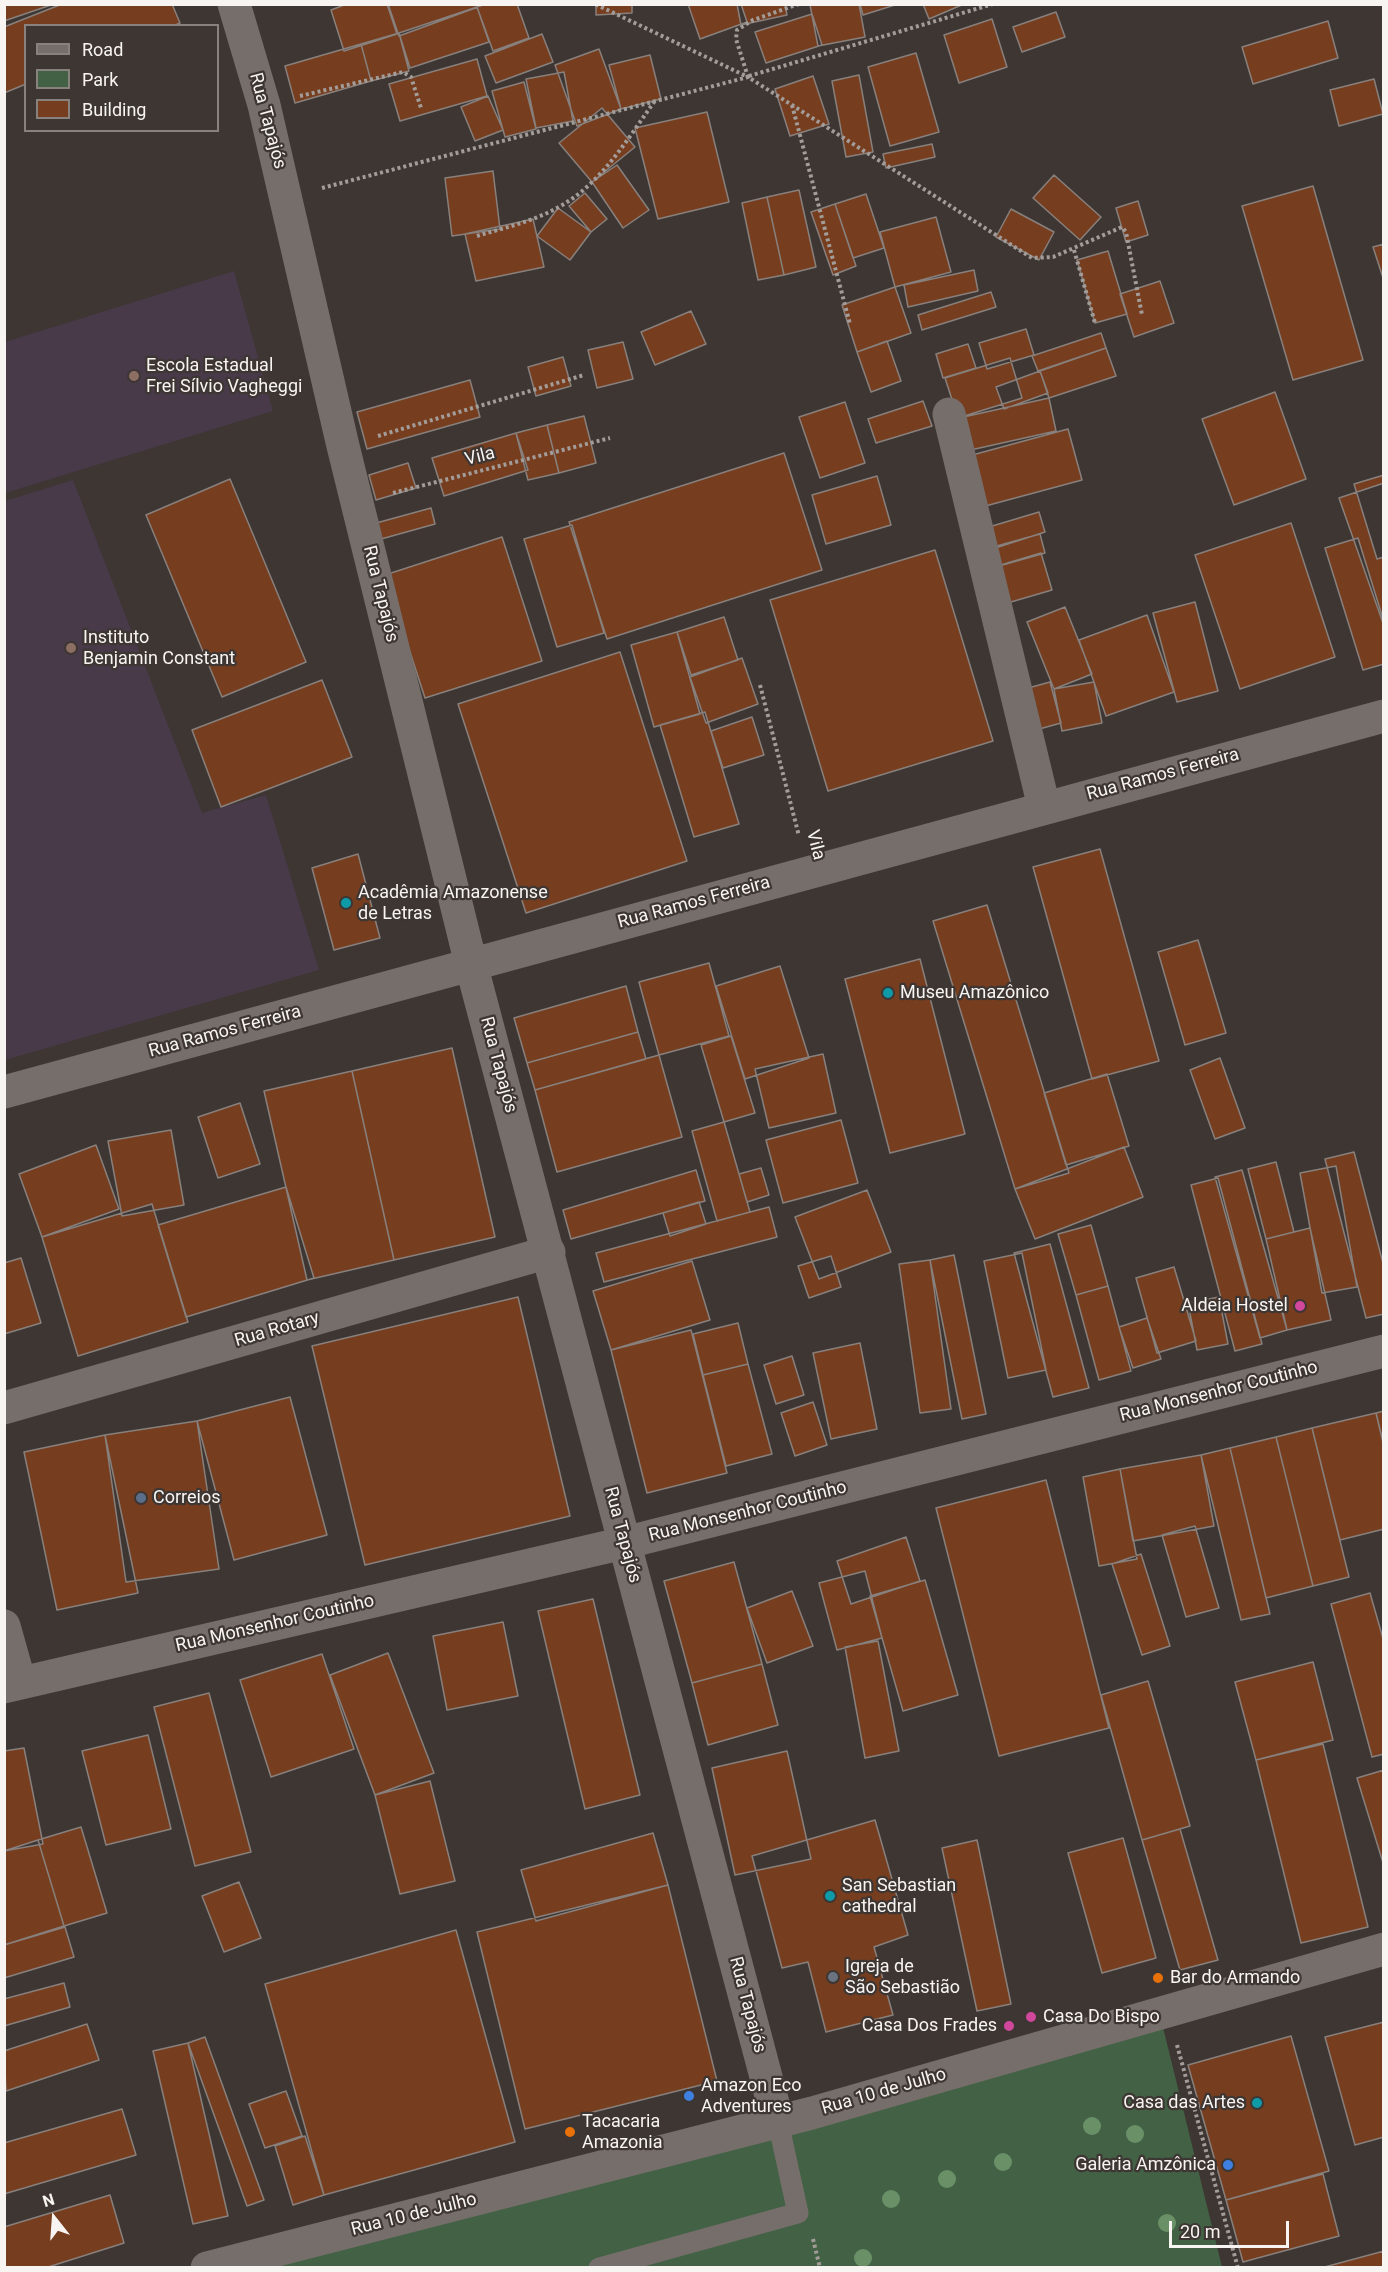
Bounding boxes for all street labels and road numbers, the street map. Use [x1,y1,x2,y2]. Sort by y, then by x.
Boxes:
street label: Rua Tapajós [244,71,290,171]
street label: Vila [463,443,497,471]
street label: Rua Tapajós [358,544,402,644]
street label: Rua Ramos Ferreira [1084,744,1242,806]
street label: Vila [801,828,829,862]
street label: Rua Ramos Ferreira [615,872,773,934]
street label: Rua Ramos Ferreira [146,1001,304,1063]
street label: Rua Tapajós [475,1015,521,1115]
street label: Rua Rotary [232,1308,322,1352]
street label: Rua Monsenhor Coutinho [1118,1357,1320,1427]
street label: Rua Monsenhor Coutinho [647,1477,849,1547]
street label: Rua Tapajós [599,1485,645,1585]
street label: Rua Monsenhor Coutinho [174,1591,376,1657]
street label: Rua Tapajós [724,1955,770,2055]
street label: Rua 10 de Julho [819,2064,949,2120]
street label: Rua 10 de Julho [349,2189,479,2241]

